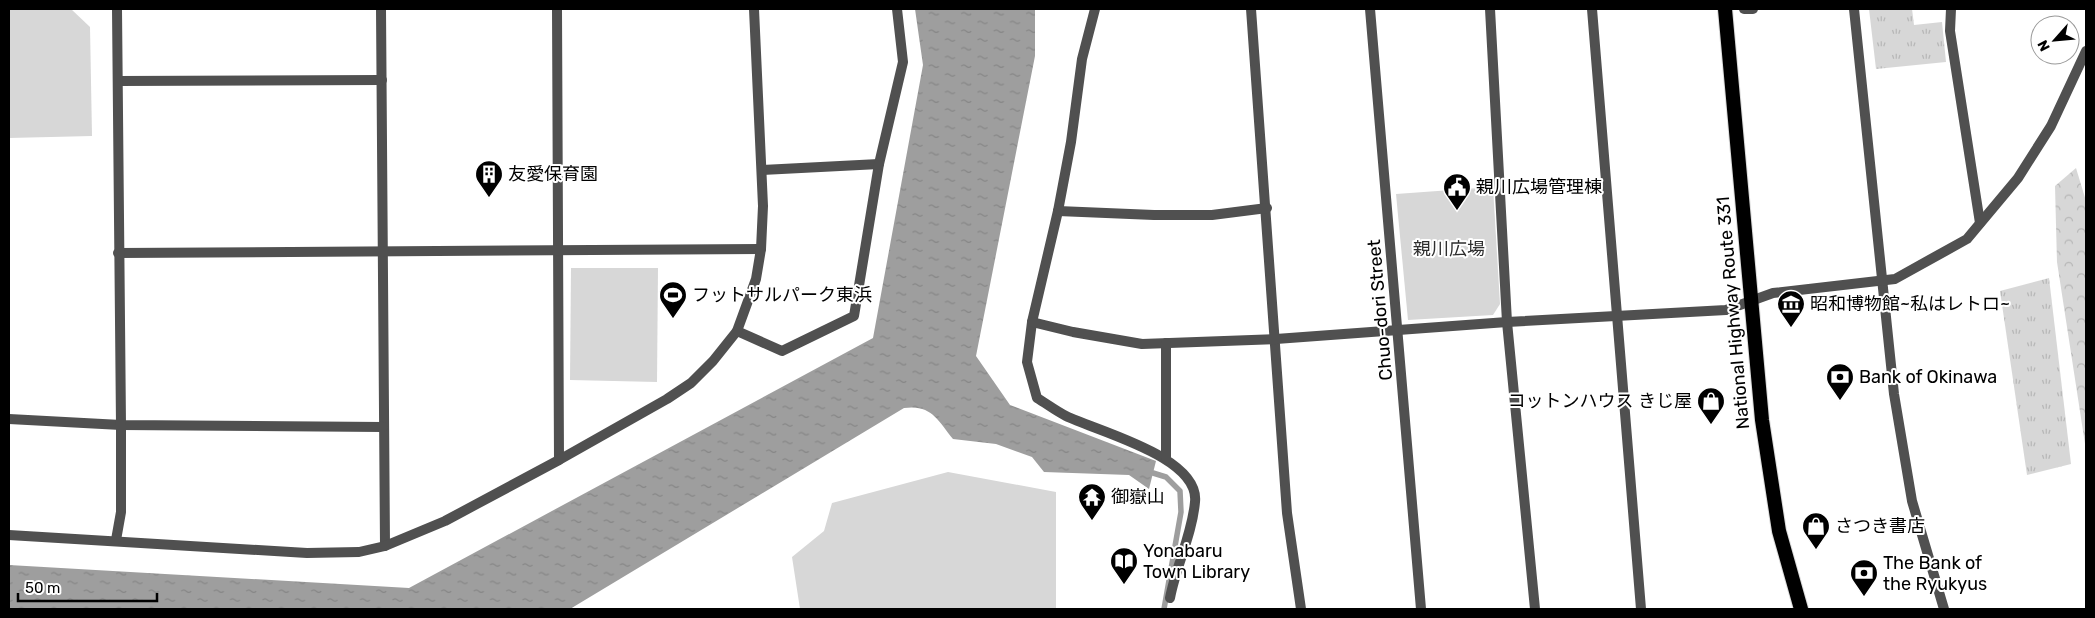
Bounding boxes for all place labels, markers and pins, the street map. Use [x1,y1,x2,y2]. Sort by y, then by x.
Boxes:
building icon: 友愛保育園 [474,159,504,198]
place label: 友愛保育園 [508,163,598,185]
public building icon: 親川広場管理棟 [1442,172,1472,211]
place label: 親川広場管理棟 [1476,176,1602,198]
sports icon: フットサルパーク東浜 [658,280,688,319]
place label: フットサルパーク東浜 [692,284,872,306]
museum icon: 昭和博物館~私はレトロ~ [1776,289,1806,328]
place label: 昭和博物館~私はレトロ~ [1810,293,2010,315]
bank icon: Bank of Okinawa [1825,362,1855,401]
place label: Bank of Okinawa [1859,366,1997,388]
shop icon: コットンハウス きじ屋 [1696,386,1726,425]
place label: コットンハウス きじ屋 [1508,390,1692,412]
temple icon: 御嶽山 [1077,482,1107,521]
place label: 御嶽山 [1111,486,1165,508]
shop icon: さつき書店 [1801,511,1831,550]
place label: さつき書店 [1835,515,1925,537]
place label: Yonabaru Town Library [1143,540,1250,583]
library icon: Yonabaru Town Library [1109,546,1139,585]
place label: The Bank of the Ryukyus [1883,552,1987,595]
bank icon: The Bank of the Ryukyus [1849,558,1879,597]

